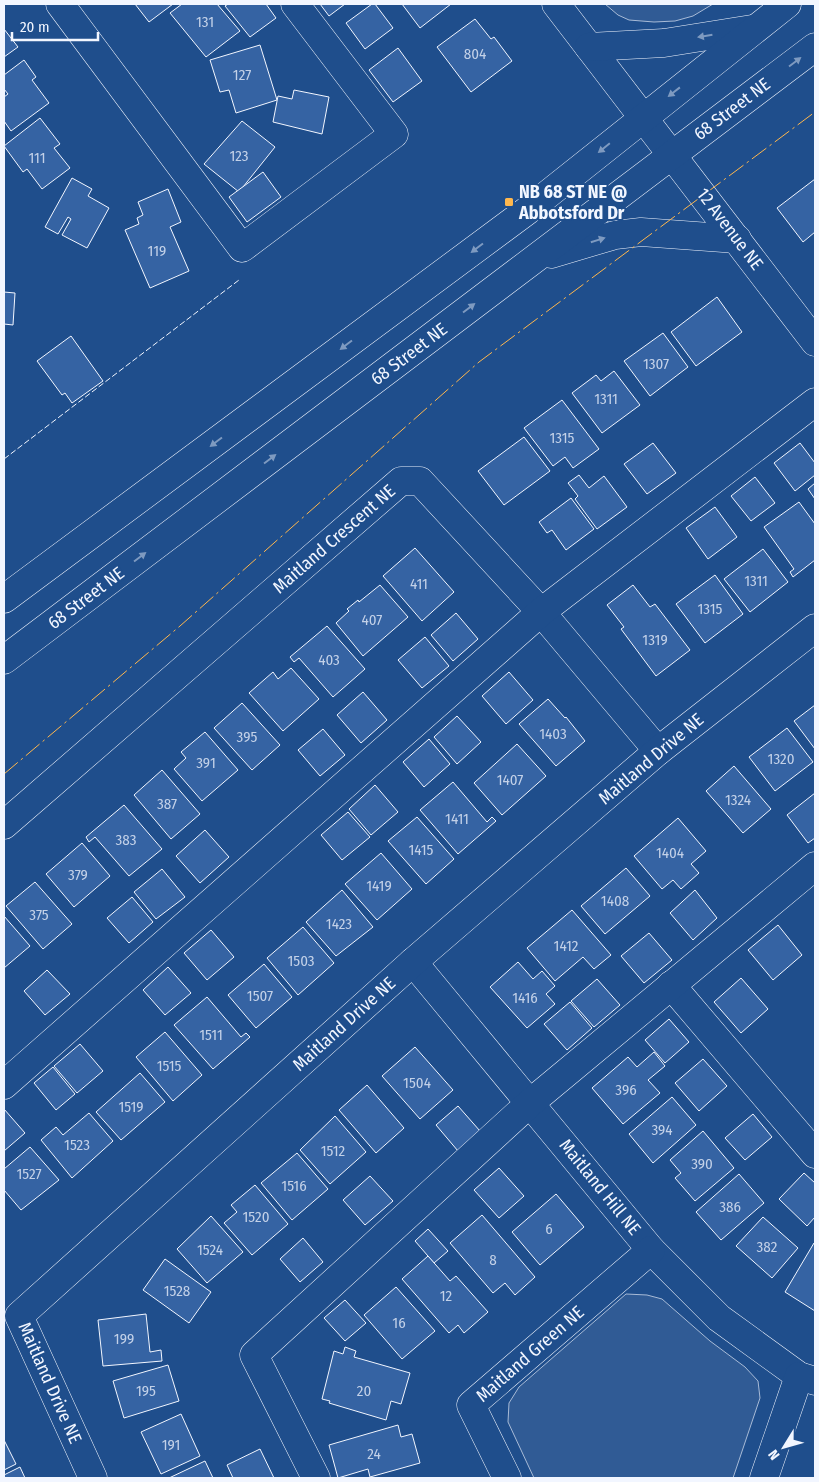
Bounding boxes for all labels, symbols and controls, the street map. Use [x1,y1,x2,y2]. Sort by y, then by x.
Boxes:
scale bar [12,10,99,42]
house number: 131 [196,13,214,31]
text: 20 m [20,18,50,36]
one-way arrow [697,33,713,41]
house number: 804 [464,45,486,63]
one-way arrow [788,57,802,67]
house number: 127 [233,66,251,84]
street label: 68 Street NE [689,73,775,145]
one-way arrow [668,86,681,97]
one-way arrow [598,142,611,153]
house number: 123 [229,147,249,165]
house number: 111 [28,149,46,167]
place label: NB 68 ST NE @ Abbotsford Dr [518,181,627,224]
street label: 12 Avenue NE [692,184,768,274]
marker: NB 68 ST NE @ Abbotsford Dr [503,196,515,208]
one-way arrow [591,235,606,243]
house number: 119 [148,242,166,260]
one-way arrow [470,243,484,253]
one-way arrow [462,303,476,313]
street label: 68 Street NE [366,318,452,390]
one-way arrow [339,340,353,350]
house number: 1307 [643,355,669,373]
house number: 1311 [594,390,618,408]
house number: 1315 [550,429,575,447]
one-way arrow [210,436,223,447]
one-way arrow [263,454,277,464]
street label: Maitland Crescent NE [268,480,400,598]
one-way arrow [133,552,147,562]
street label: 68 Street NE [43,562,129,634]
house number: 1311 [744,572,768,590]
house number: 411 [410,575,428,593]
house number: 1315 [698,600,723,618]
house number: 407 [362,611,382,629]
house number: 1319 [642,631,668,649]
house number: 403 [318,651,340,669]
street label: Maitland Drive NE [594,709,708,809]
house number: 1403 [539,725,567,743]
house number: 395 [237,728,257,746]
house number: 1320 [768,750,794,768]
house number: 391 [196,754,216,772]
house number: 1407 [497,771,523,789]
house number: 1324 [725,791,751,809]
house number: 387 [157,795,177,813]
house number: 1411 [445,810,469,828]
house number: 383 [115,831,137,849]
house number: 1415 [408,841,434,859]
house number: 1404 [656,844,684,862]
house number: 379 [68,866,88,884]
house number: 1419 [366,877,392,895]
house number: 1408 [601,892,629,910]
house number: 375 [29,906,49,924]
house number: 1423 [326,915,352,933]
house number: 1412 [554,937,579,955]
house number: 1503 [287,952,315,970]
street label: Maitland Drive NE [288,972,400,1076]
house number: 1507 [247,987,273,1005]
house number: 1416 [512,989,538,1007]
house number: 1511 [199,1026,223,1044]
house number: 1515 [157,1057,181,1075]
house number: 1504 [403,1074,431,1092]
house number: 396 [615,1081,637,1099]
house number: 1519 [118,1098,144,1116]
house number: 394 [651,1121,673,1139]
street label: Maitland Hill NE [555,1135,645,1239]
house number: 1523 [64,1136,90,1154]
house number: 1512 [321,1142,346,1160]
house number: 390 [691,1155,713,1173]
house number: 1527 [16,1165,42,1183]
house number: 1516 [281,1177,307,1195]
house number: 386 [719,1198,741,1216]
house number: 1520 [242,1208,270,1226]
house number: 6 [545,1220,553,1238]
house number: 382 [757,1238,778,1256]
house number: 1524 [197,1241,223,1259]
house number: 8 [489,1251,497,1269]
house number: 1528 [164,1282,190,1300]
house number: 12 [440,1287,453,1305]
street label: Maitland Green NE [472,1301,588,1407]
house number: 16 [392,1314,406,1332]
street label: Maitland Drive NE [13,1319,87,1447]
house number: 199 [114,1330,134,1348]
house number: 195 [136,1382,156,1400]
house number: 20 [357,1382,371,1400]
north arrow [759,1422,809,1472]
house number: 191 [162,1436,180,1454]
house number: 24 [367,1445,381,1463]
text: N [765,1446,783,1463]

